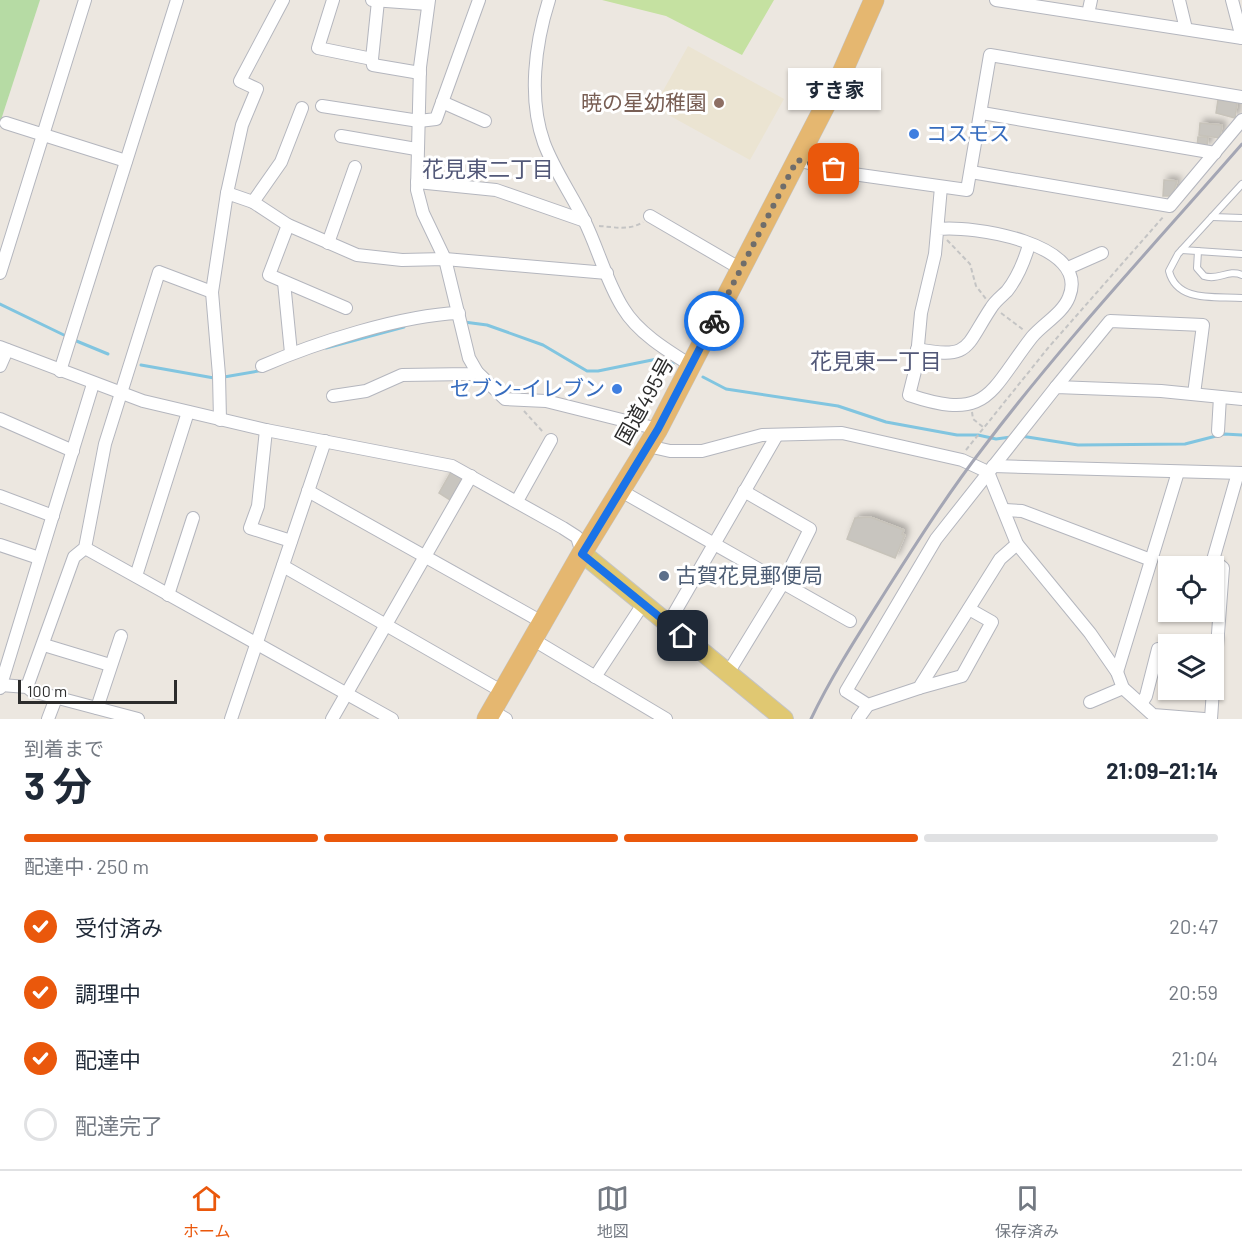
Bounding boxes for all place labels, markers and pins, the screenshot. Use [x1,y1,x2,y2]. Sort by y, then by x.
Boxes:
callout: すき家 [788,67,880,109]
place label: 暁の星幼稚園 [581,89,707,114]
marker: 暁の星幼稚園 [712,96,726,110]
place label: コスモス [926,120,1010,145]
marker: コスモス [907,127,921,141]
pin [808,143,859,194]
place label: セブン-イレブン [450,375,605,400]
marker: セブン-イレブン [610,382,624,396]
place label: 古賀花見郵便局 [676,562,823,587]
marker: 古賀花見郵便局 [657,569,671,583]
pin [657,610,708,661]

